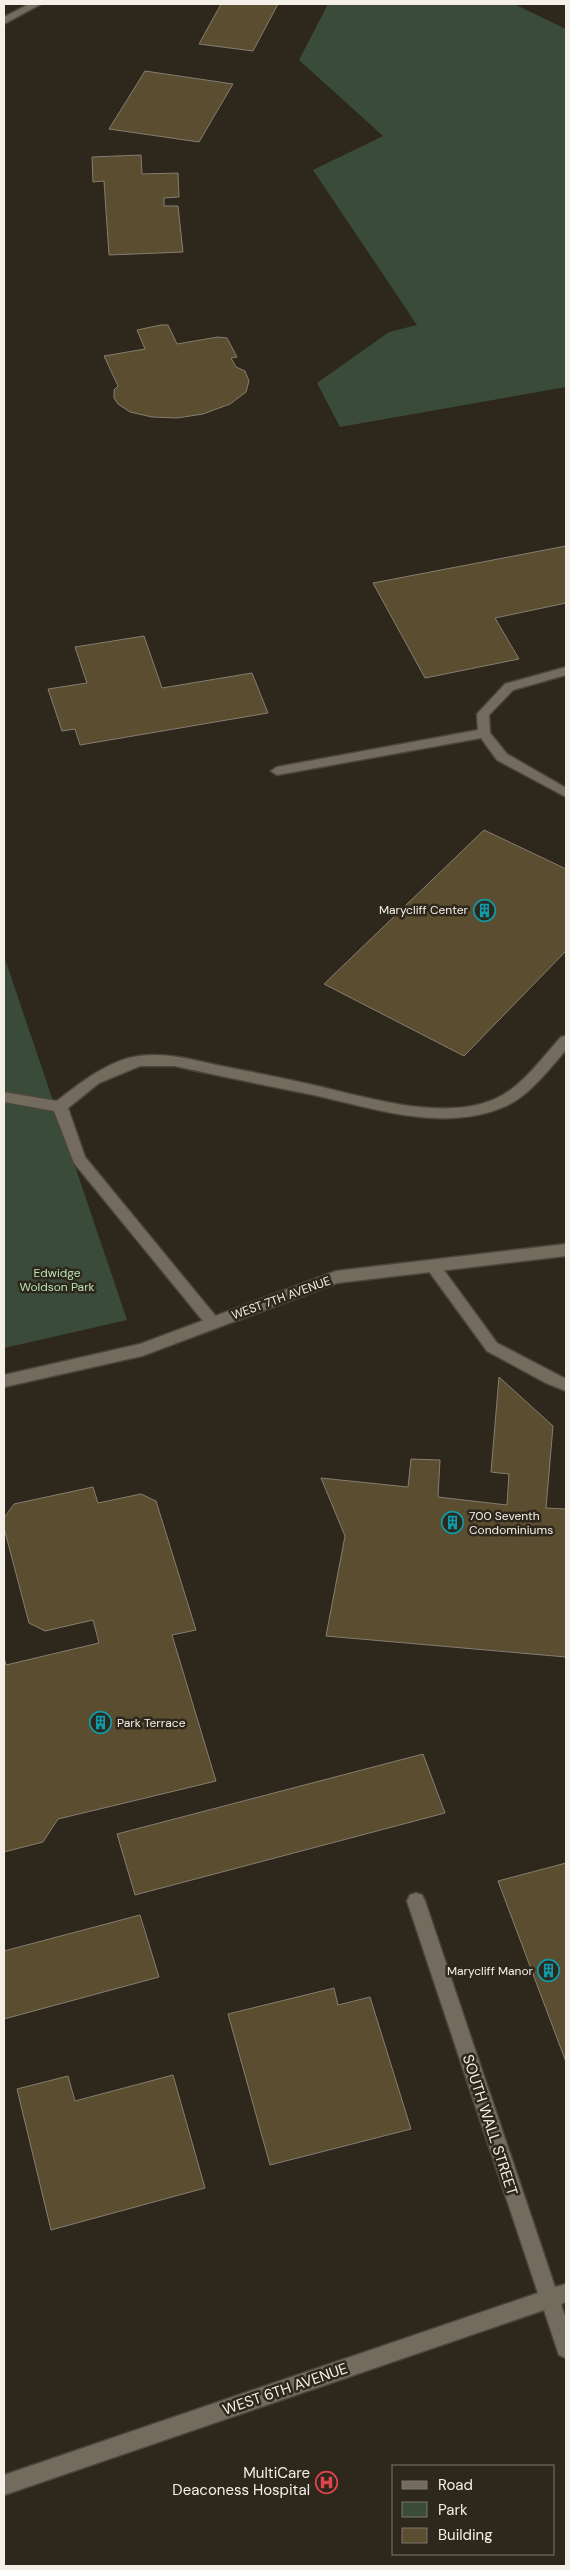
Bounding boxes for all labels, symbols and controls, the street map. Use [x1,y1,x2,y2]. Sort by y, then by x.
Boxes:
building icon: Marycliff Center [472,898,496,922]
place label: Marycliff Center [379,902,469,918]
park label: Edwidge Woldson Park [19,1265,95,1295]
street label: WEST 7TH AVENUE [229,1273,333,1323]
place label: 700 Seventh Condominiums [469,1508,553,1538]
building icon: 700 Seventh Condominiums [441,1511,465,1535]
building icon: Park Terrace [89,1711,113,1735]
place label: Park Terrace [117,1715,186,1731]
building icon: Marycliff Manor [537,1959,561,1983]
place label: Marycliff Manor [447,1963,534,1979]
street label: SOUTH WALL STREET [458,2052,522,2198]
street label: WEST 6TH AVENUE [220,2358,350,2420]
place label: MultiCare Deaconess Hospital [172,2463,310,2500]
legend [392,2465,555,2555]
hospital icon: MultiCare Deaconess Hospital [314,2470,338,2494]
text: Road [438,2475,473,2495]
text: Park [438,2500,468,2520]
text: Building [438,2525,493,2545]

